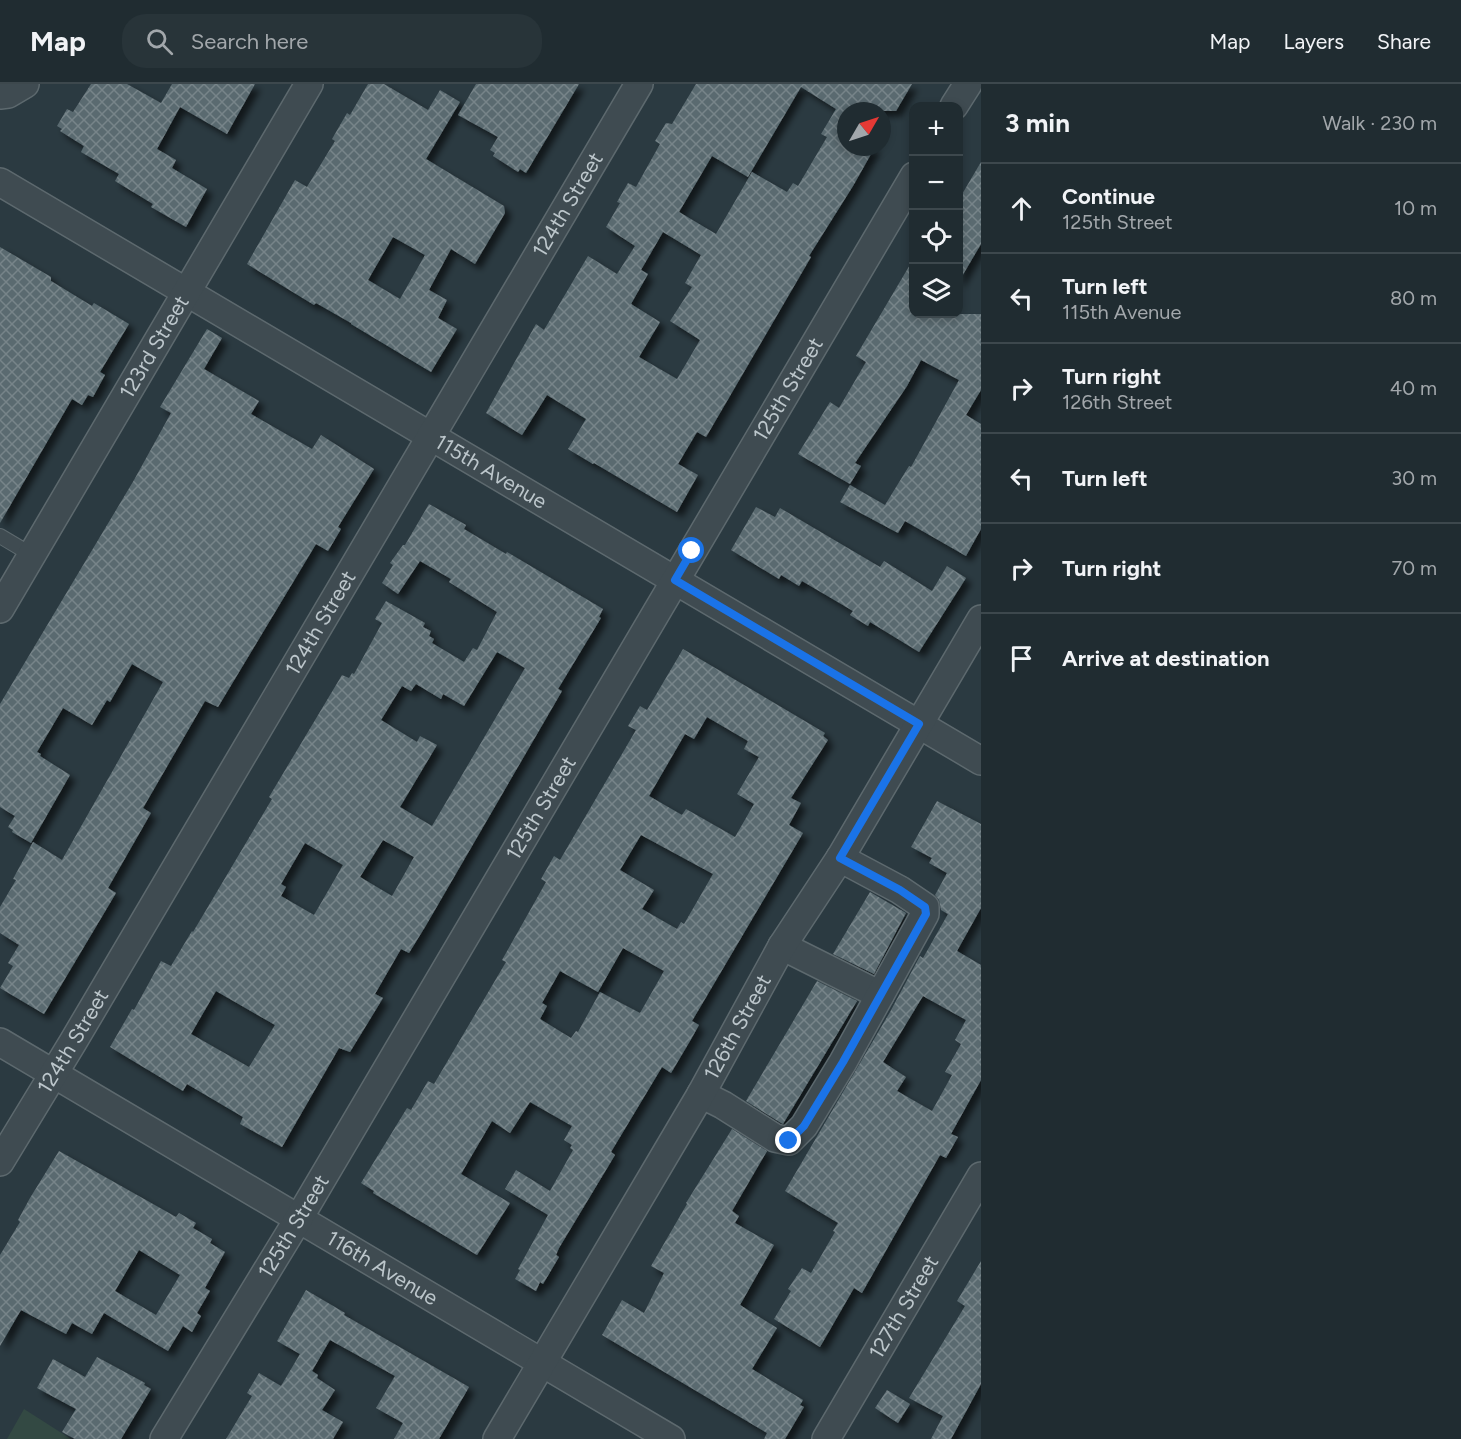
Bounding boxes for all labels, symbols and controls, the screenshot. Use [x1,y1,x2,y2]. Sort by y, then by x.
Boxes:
search box [122,14,542,68]
text: Map [30,24,86,58]
icon: search [143,25,176,58]
text: Search here [191,28,308,55]
text: Map [1210,29,1250,54]
text: Layers [1283,29,1344,54]
text: Share [1377,29,1431,54]
north arrow [837,102,891,156]
map controls [909,102,963,318]
button: + [909,102,963,156]
text: 3 min [1005,107,1070,139]
text: Walk · 230 m [1323,111,1437,135]
street label: 124th Street [527,148,608,261]
button: − [909,156,963,210]
text: Continue [1062,183,1155,210]
icon: ahead [1005,192,1038,225]
text: 10 m [1394,196,1437,220]
button: locate [909,210,963,264]
text: 125th Street [1062,210,1173,234]
button: layers [909,264,963,318]
text: Turn left [1062,273,1148,300]
icon: left [1005,282,1038,315]
text: 80 m [1390,286,1437,310]
street label: 123rd Street [114,291,194,403]
text: 115th Avenue [1062,300,1181,324]
street label: 125th Street [747,333,828,446]
text: Turn right [1062,363,1161,390]
icon: right [1005,372,1038,405]
text: 40 m [1390,376,1437,400]
text: 126th Street [1062,390,1172,414]
street label: 115th Avenue [431,429,551,514]
icon: left [1005,462,1038,495]
text: Turn left [1062,465,1148,492]
text: 30 m [1391,466,1437,490]
route start [678,537,704,563]
icon: right [1005,552,1038,585]
text: Turn right [1062,555,1161,582]
text: 70 m [1391,556,1437,580]
street label: 124th Street [279,566,361,680]
icon: arrive [1005,642,1038,675]
text: Arrive at destination [1062,645,1270,672]
street label: 125th Street [500,751,581,864]
street label: 126th Street [698,970,776,1084]
street label: 124th Street [32,984,113,1098]
route end [775,1127,801,1153]
street label: 125th Street [252,1170,334,1282]
street label: 116th Avenue [322,1225,443,1310]
street label: 127th Street [863,1251,943,1363]

